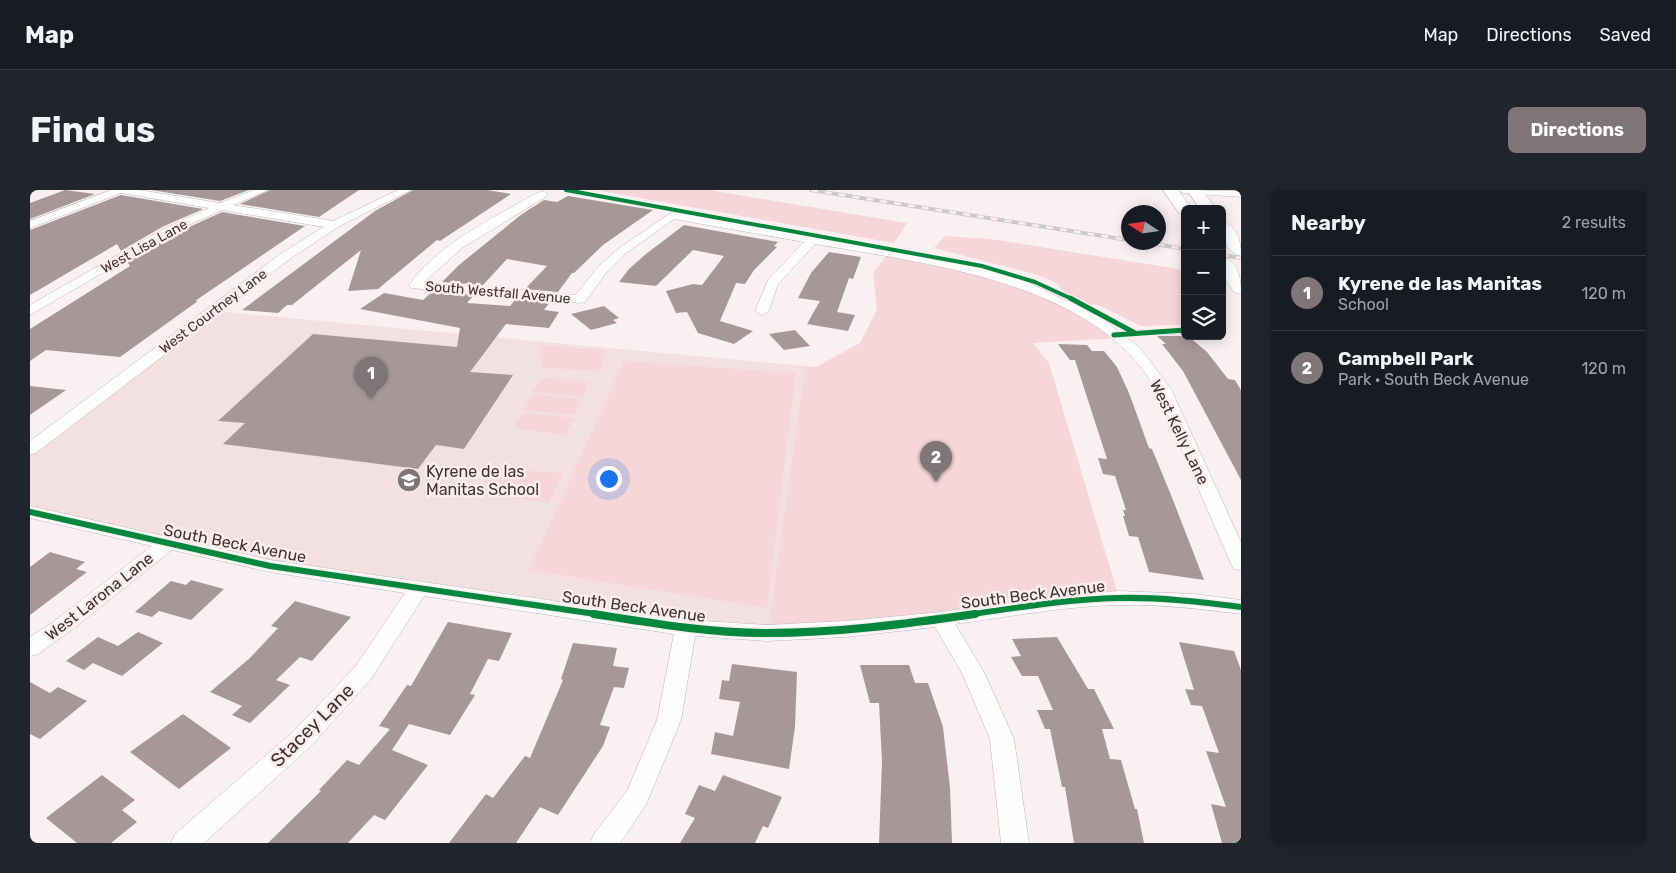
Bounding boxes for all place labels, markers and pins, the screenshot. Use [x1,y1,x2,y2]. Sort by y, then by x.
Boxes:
pin: 1 [355,357,387,398]
pin: 2 [920,441,952,482]
place label: Kyrene de las Manitas School [426,462,539,499]
school or university icon: Kyrene de las Manitas School [396,467,422,493]

